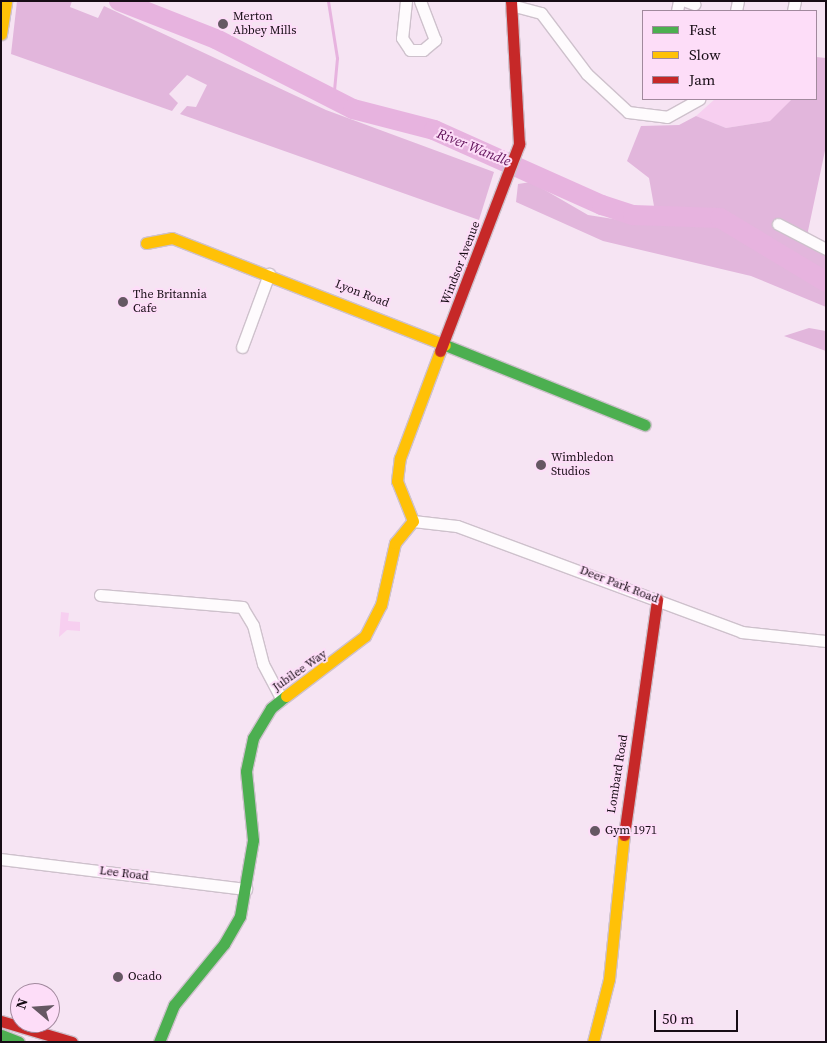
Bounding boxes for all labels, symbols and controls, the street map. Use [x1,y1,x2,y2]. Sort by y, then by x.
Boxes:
place label: Merton Abbey Mills [233,10,296,38]
legend [642,10,817,100]
marker: Merton Abbey Mills [217,18,229,30]
text: Fast [689,19,716,40]
text: Slow [689,44,721,65]
text: Jam [689,69,715,90]
water label: River Wandle [435,125,513,169]
street label: Windsor Avenue [439,219,483,307]
street label: Lyon Road [333,277,391,311]
place label: The Britannia Cafe [133,288,207,316]
marker: The Britannia Cafe [117,296,129,308]
place label: Wimbledon Studios [551,451,614,479]
marker: Wimbledon Studios [535,459,547,471]
street label: Deer Park Road [578,563,660,607]
street label: Jubilee Way [270,647,330,695]
street label: Lombard Road [605,734,631,814]
place label: Gym 1971 [605,824,657,838]
marker: Gym 1971 [589,825,601,837]
street label: Lee Road [99,864,149,884]
place label: Ocado [128,970,162,984]
marker: Ocado [112,971,124,983]
north arrow [10,983,60,1033]
text: N [11,996,33,1012]
scale bar [657,1000,741,1032]
text: 50 m [662,1008,694,1029]

